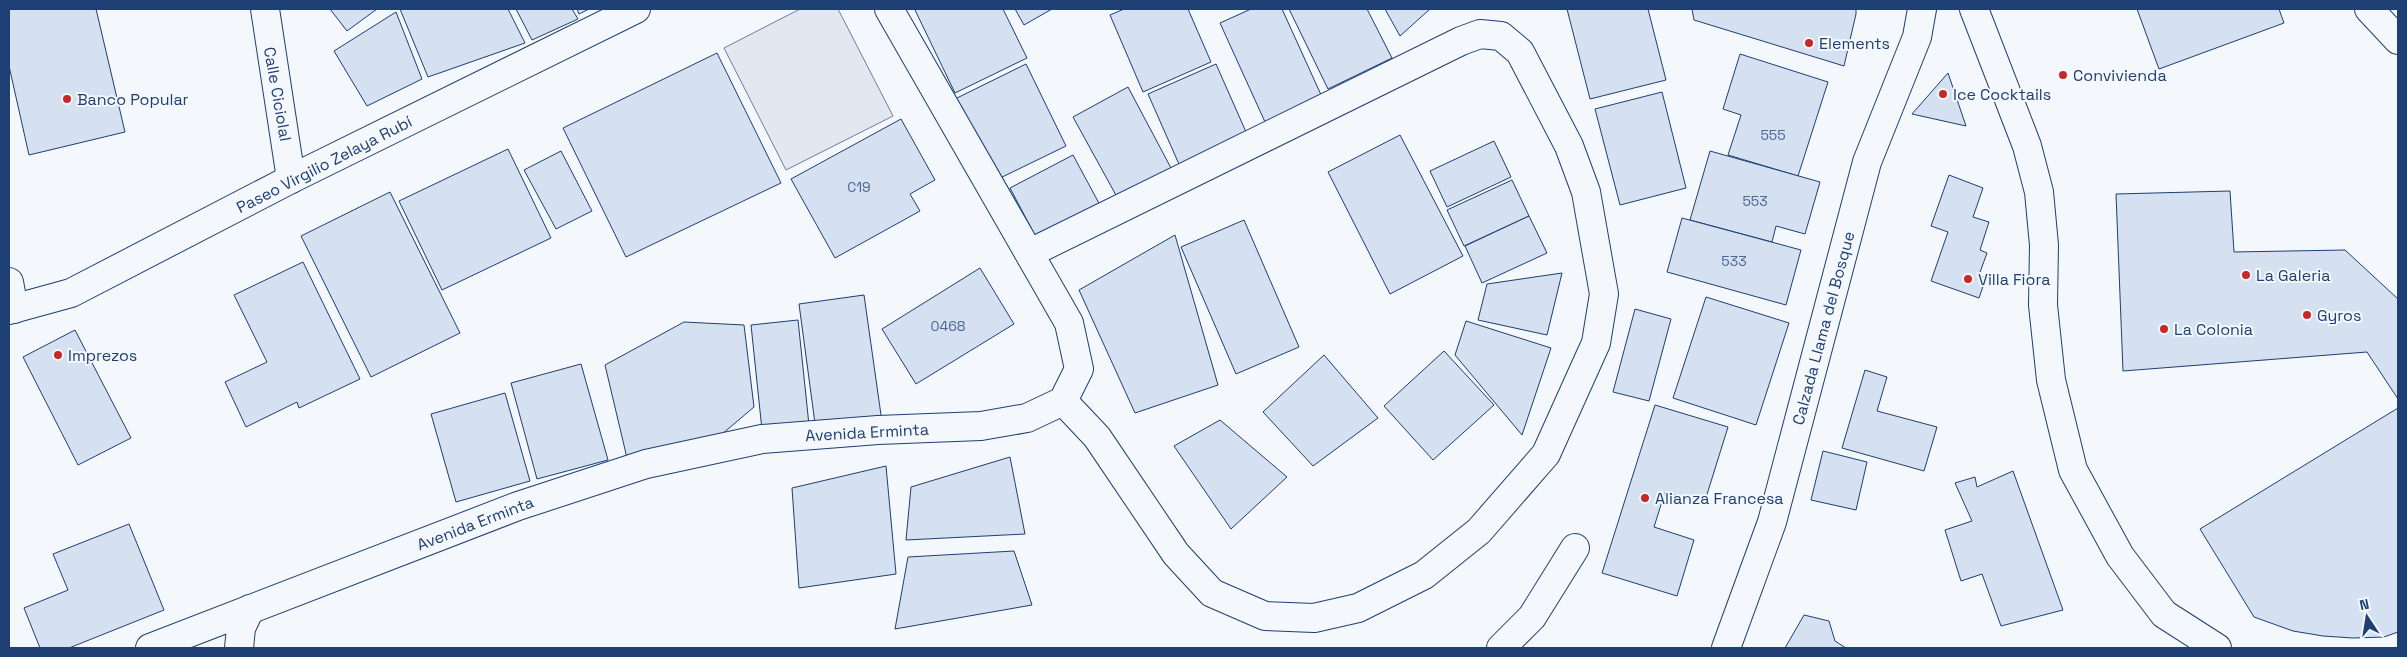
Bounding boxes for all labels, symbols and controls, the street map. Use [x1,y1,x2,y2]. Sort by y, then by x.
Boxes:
place label: Elements [1819,33,1890,54]
marker: Elements [1803,37,1815,49]
street label: Calle Ciciolal [259,45,296,143]
place label: Convivienda [2073,65,2167,86]
marker: Convivienda [2057,69,2069,81]
place label: Ice Cocktails [1953,84,2051,105]
marker: Ice Cocktails [1937,88,1949,100]
place label: Banco Popular [77,89,189,110]
marker: Banco Popular [61,93,73,105]
street label: Paseo Virgilio Zelaya Rubí [233,111,416,218]
house number: 555 [1760,126,1786,144]
house number: C19 [847,178,871,196]
house number: 553 [1742,192,1768,210]
street label: Calzada Llama del Bosque [1788,229,1859,427]
house number: 533 [1721,252,1747,270]
place label: La Galeria [2256,265,2330,286]
place label: Villa Fiora [1978,269,2050,290]
marker: La Galeria [2240,269,2252,281]
marker: Villa Fiora [1962,273,1974,285]
place label: Gyros [2317,305,2361,326]
marker: Gyros [2301,309,2313,321]
house number: 0468 [930,317,966,335]
place label: La Colonia [2174,319,2253,340]
marker: La Colonia [2158,323,2170,335]
place label: Imprezos [68,345,137,366]
marker: Imprezos [52,349,64,361]
street label: Avenida Erminta [805,419,929,446]
place label: Alianza Francesa [1655,488,1784,509]
street label: Avenida Erminta [414,491,537,555]
marker: Alianza Francesa [1639,492,1651,504]
north arrow [2342,592,2392,642]
text: N [2358,595,2371,614]

